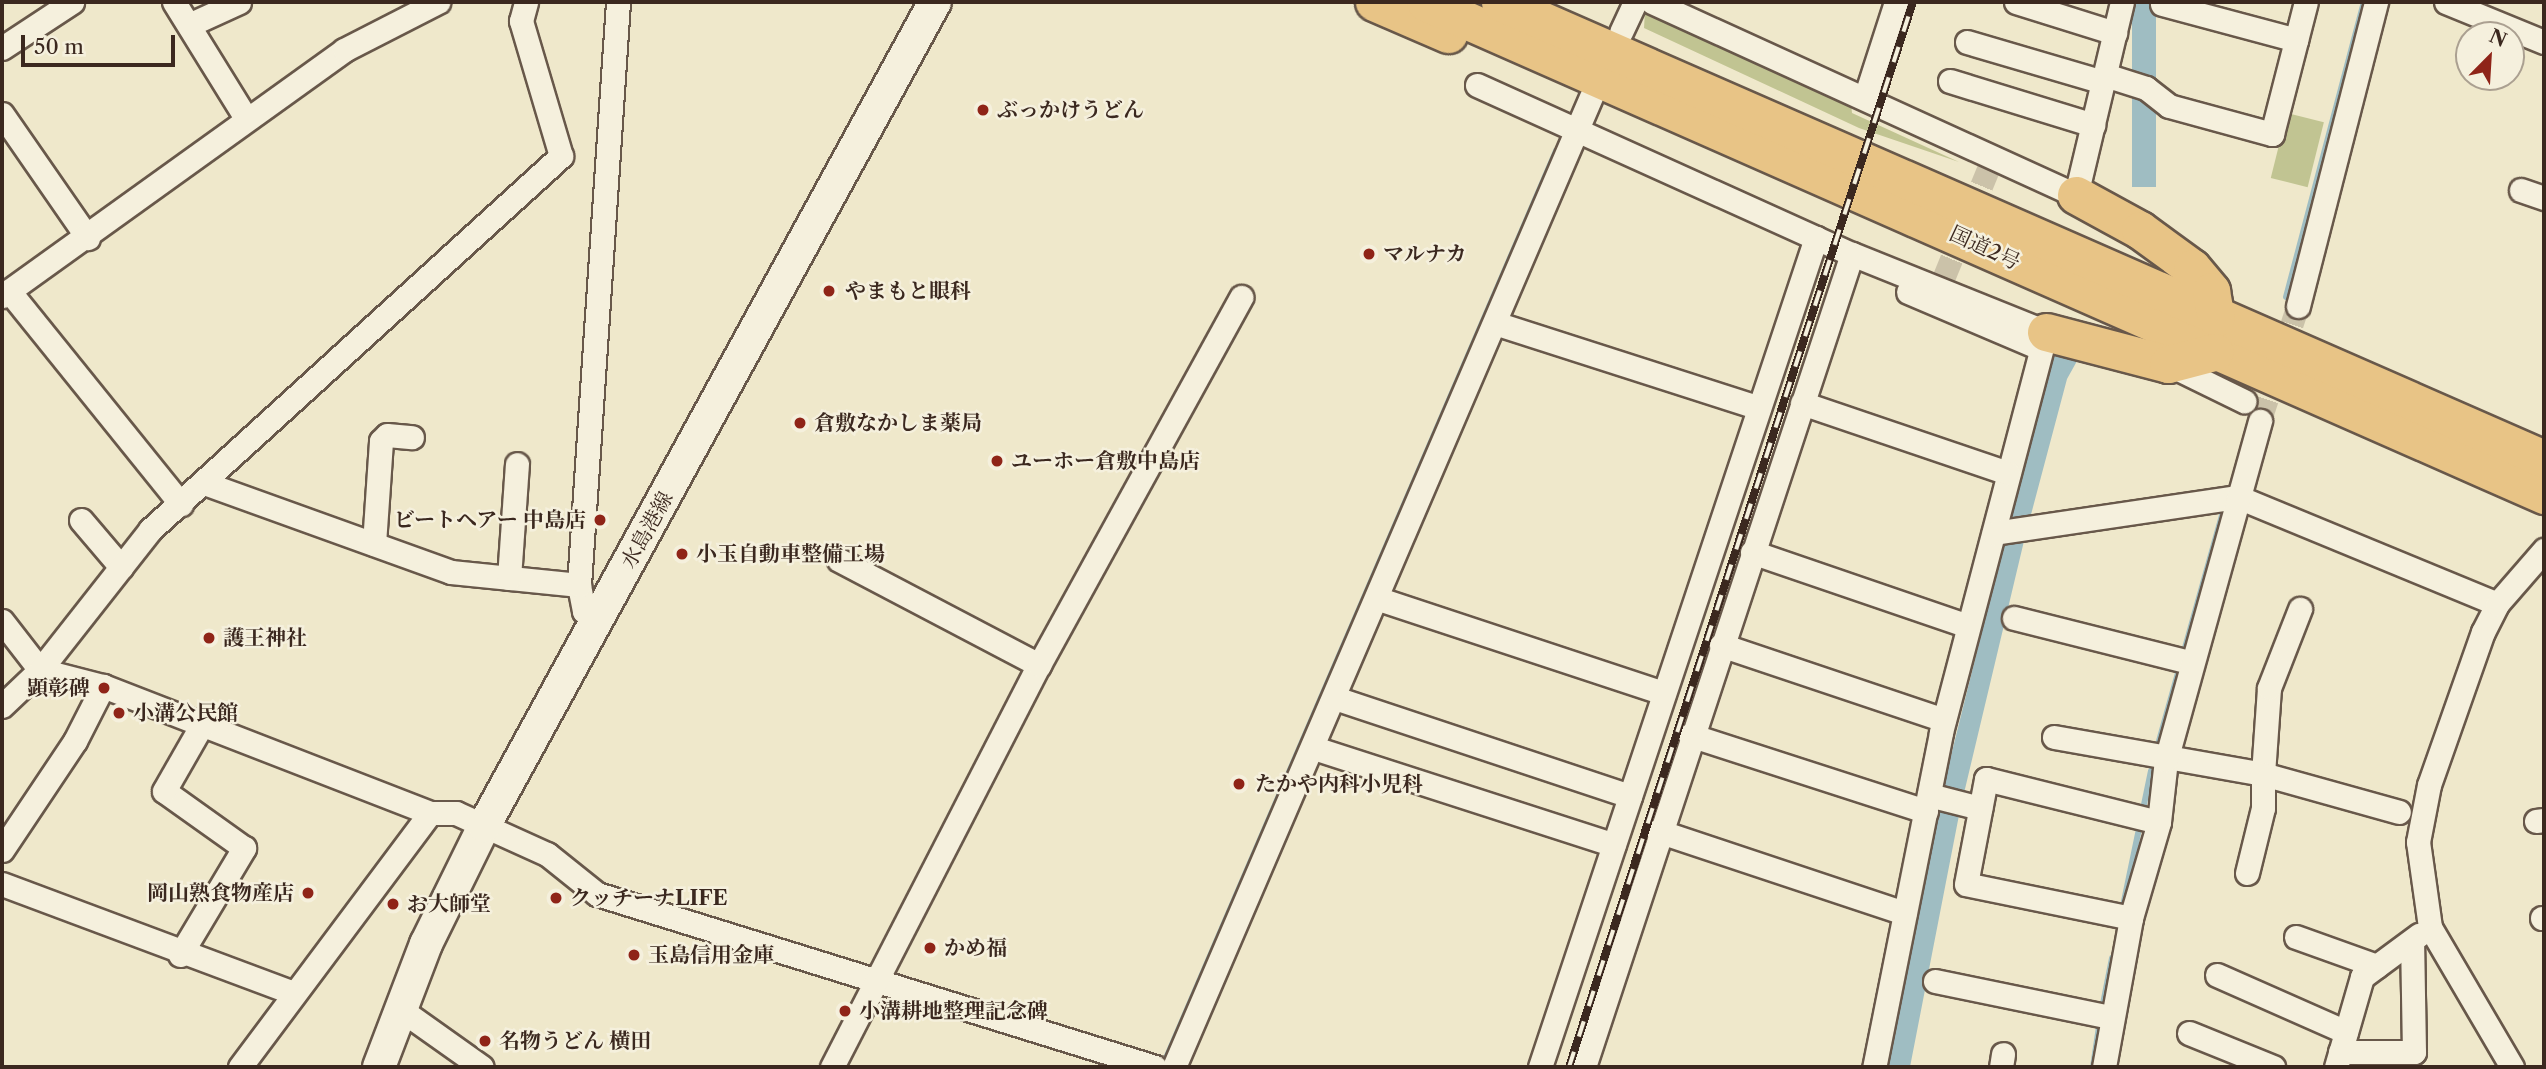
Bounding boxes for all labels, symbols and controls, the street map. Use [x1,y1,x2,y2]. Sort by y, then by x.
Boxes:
scale bar [24,21,178,65]
north arrow [2455,21,2525,91]
text: N [2486,24,2510,52]
text: 50 m [34,34,84,59]
place label: ぶっかけうどん [997,97,1144,123]
marker: ぶっかけうどん [975,102,991,118]
street label: 国道2号 [1946,221,2024,275]
place label: マルナカ [1383,241,1467,267]
marker: マルナカ [1361,246,1377,262]
place label: やまもと眼科 [845,278,971,304]
marker: やまもと眼科 [819,281,839,301]
place label: 倉敷なかしま薬局 [814,410,982,436]
marker: 倉敷なかしま薬局 [792,415,808,431]
place label: ユーホー倉敷中島店 [1011,448,1200,474]
marker: ユーホー倉敷中島店 [989,453,1005,469]
street label: 水島港線 [616,487,678,573]
place label: ビートヘアー 中島店 [393,507,586,533]
marker: ビートヘアー 中島店 [592,512,608,528]
place label: 小玉自動車整備工場 [696,541,885,567]
marker: 小玉自動車整備工場 [674,546,690,562]
place label: 護王神社 [223,625,307,651]
marker: 護王神社 [201,630,217,646]
place label: 顕彰碑 [27,675,90,701]
marker: 顕彰碑 [96,680,112,696]
place label: 小溝公民館 [133,700,238,726]
marker: 小溝公民館 [111,705,127,721]
place label: たかや内科小児科 [1255,771,1423,797]
marker: たかや内科小児科 [1229,774,1249,794]
place label: 岡山熟食物産店 [147,880,294,906]
marker: 岡山熟食物産店 [300,885,316,901]
place label: クッチーナLIFE [570,885,728,911]
marker: クッチーナLIFE [548,890,564,906]
place label: お大師堂 [407,891,491,917]
marker: お大師堂 [385,896,401,912]
place label: かめ福 [944,935,1007,961]
marker: かめ福 [922,940,938,956]
place label: 玉島信用金庫 [648,942,774,968]
marker: 玉島信用金庫 [626,947,642,963]
place label: 小溝耕地整理記念碑 [859,998,1048,1024]
marker: 小溝耕地整理記念碑 [837,1003,853,1019]
place label: 名物うどん 横田 [499,1028,651,1054]
marker: 名物うどん 横田 [477,1033,493,1049]

